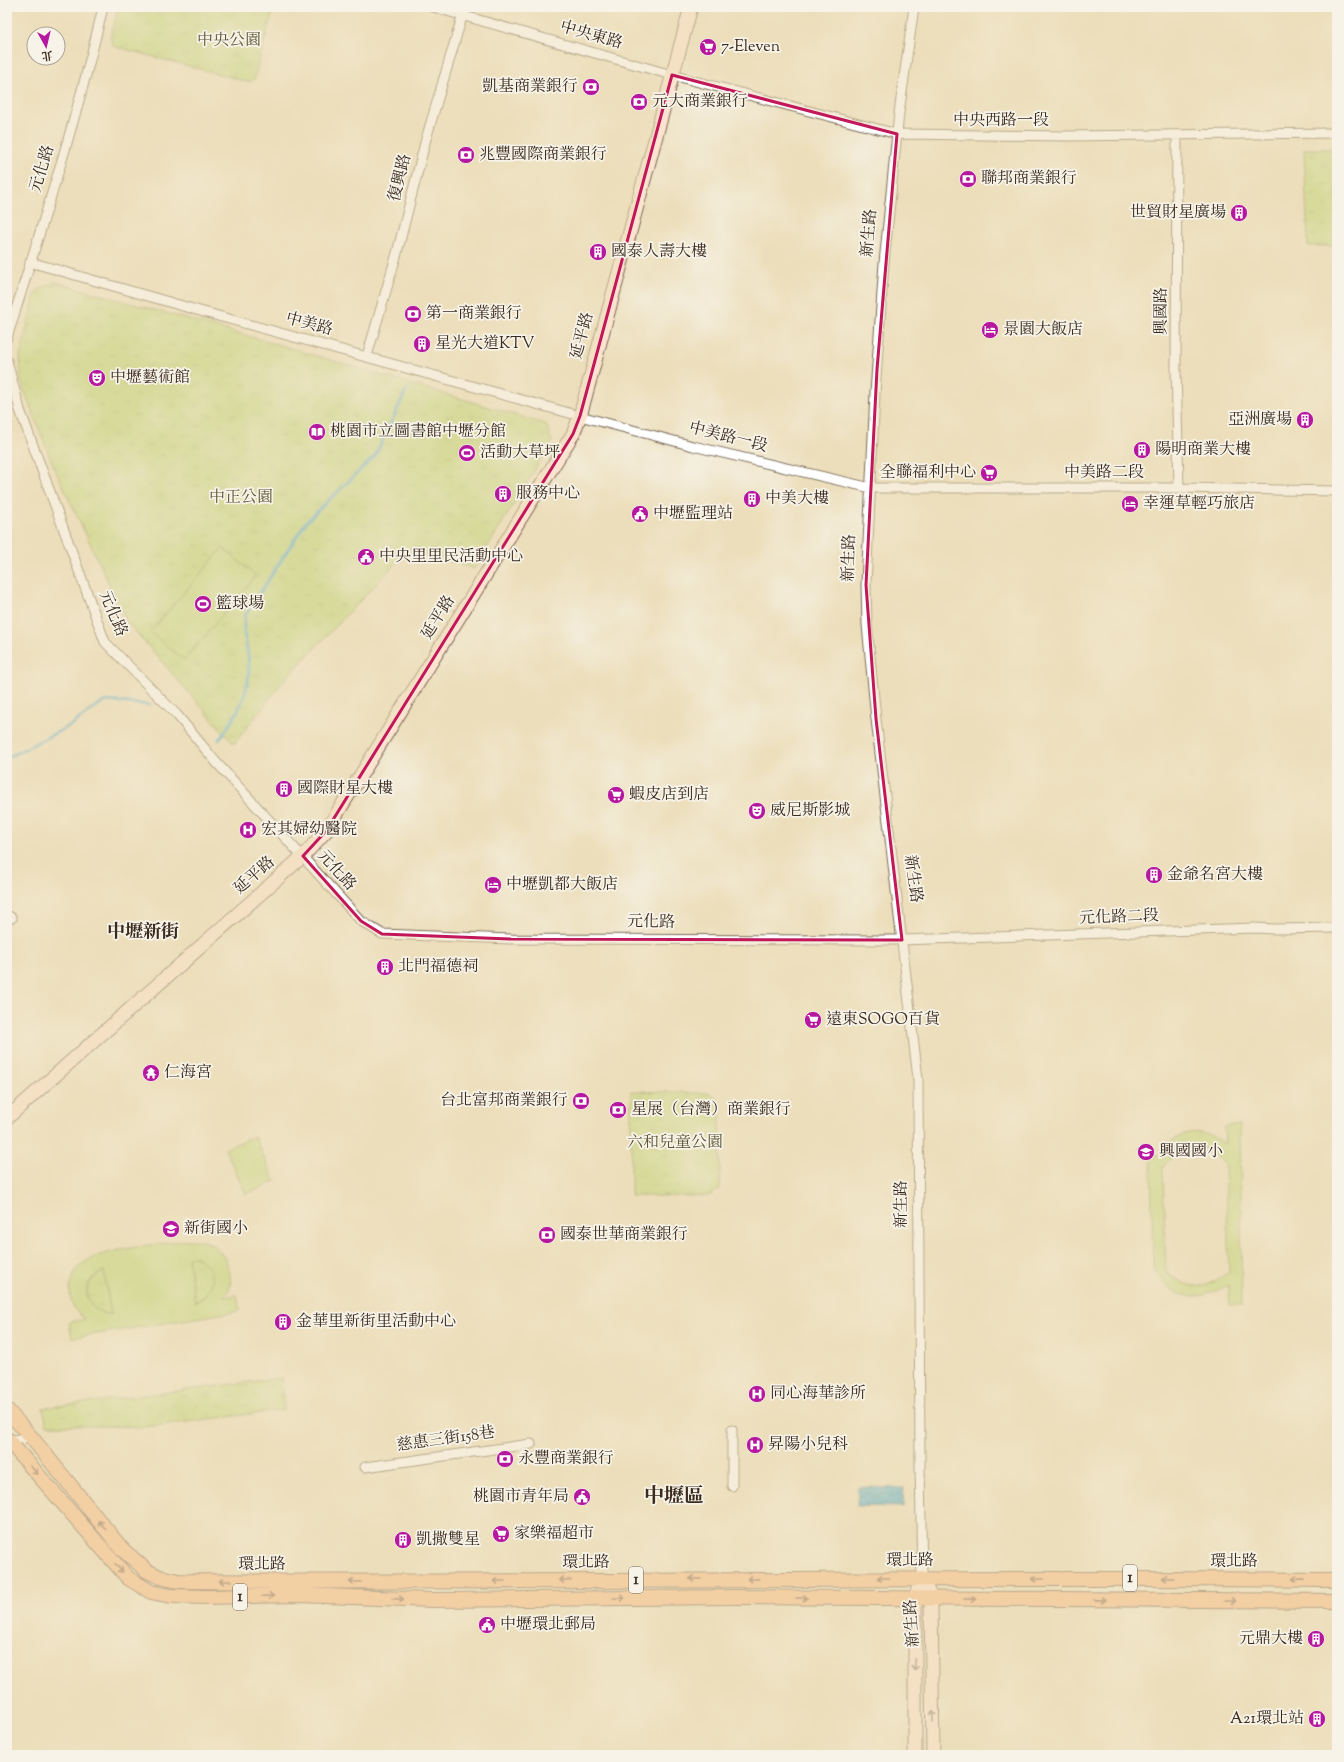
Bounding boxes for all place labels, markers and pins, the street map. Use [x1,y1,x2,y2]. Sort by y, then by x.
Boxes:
place label: 7-Eleven [721,36,781,59]
supermarket icon: 7-Eleven [698,37,718,57]
place label: 凱基商業銀行 [482,76,578,99]
bank icon: 凱基商業銀行 [581,77,601,97]
place label: 元大商業銀行 [652,91,748,114]
bank icon: 元大商業銀行 [629,92,649,112]
place label: 兆豐國際商業銀行 [479,144,607,167]
bank icon: 兆豐國際商業銀行 [456,145,476,165]
place label: 聯邦商業銀行 [981,168,1077,191]
bank icon: 聯邦商業銀行 [958,169,978,189]
place label: 世貿財星廣場 [1130,202,1226,225]
building icon: 世貿財星廣場 [1229,203,1249,223]
place label: 國泰人壽大樓 [611,241,707,264]
building icon: 國泰人壽大樓 [588,242,608,262]
place label: 第一商業銀行 [426,303,522,326]
bank icon: 第一商業銀行 [403,304,423,324]
place label: 景園大飯店 [1003,319,1083,342]
hotel icon: 景園大飯店 [980,320,1000,340]
place label: 星光大道KTV [435,333,535,356]
building icon: 星光大道KTV [412,334,432,354]
place label: 中壢藝術館 [110,367,190,390]
theatre icon: 中壢藝術館 [87,368,107,388]
place label: 亞洲廣場 [1228,409,1292,432]
building icon: 亞洲廣場 [1295,410,1315,430]
place label: 桃園市立圖書館中壢分館 [330,421,506,444]
library icon: 桃園市立圖書館中壢分館 [307,422,327,442]
place label: 陽明商業大樓 [1155,439,1251,462]
building icon: 陽明商業大樓 [1132,440,1152,460]
place label: 活動大草坪 [480,442,560,465]
sports icon: 活動大草坪 [457,443,477,463]
place label: 全聯福利中心 [880,462,976,485]
supermarket icon: 全聯福利中心 [979,463,999,483]
place label: 服務中心 [516,483,580,506]
building icon: 服務中心 [493,484,513,504]
place label: 中美大樓 [765,488,829,511]
building icon: 中美大樓 [742,489,762,509]
place label: 幸運草輕巧旅店 [1143,493,1255,516]
hotel icon: 幸運草輕巧旅店 [1120,494,1140,514]
place label: 中壢監理站 [653,503,733,526]
public building icon: 中壢監理站 [630,504,650,524]
place label: 中央里里民活動中心 [379,546,523,569]
public building icon: 中央里里民活動中心 [356,547,376,567]
place label: 籃球場 [216,593,264,616]
sports icon: 籃球場 [193,594,213,614]
place label: 國際財星大樓 [297,778,393,801]
building icon: 國際財星大樓 [274,779,294,799]
place label: 蝦皮店到店 [629,784,709,807]
supermarket icon: 蝦皮店到店 [606,785,626,805]
place label: 威尼斯影城 [770,800,850,823]
theatre icon: 威尼斯影城 [747,801,767,821]
place label: 宏其婦幼醫院 [261,819,357,842]
hospital icon: 宏其婦幼醫院 [238,820,258,840]
place label: 金爺名宮大樓 [1167,864,1263,887]
building icon: 金爺名宮大樓 [1144,865,1164,885]
place label: 中壢凱都大飯店 [506,874,618,897]
hotel icon: 中壢凱都大飯店 [483,875,503,895]
place label: 北門福德祠 [398,956,478,979]
building icon: 北門福德祠 [375,957,395,977]
place label: 遠東SOGO百貨 [826,1009,940,1032]
supermarket icon: 遠東SOGO百貨 [803,1010,823,1030]
place label: 仁海宮 [164,1062,212,1085]
temple icon: 仁海宮 [141,1063,161,1083]
place label: 台北富邦商業銀行 [440,1090,568,1113]
bank icon: 台北富邦商業銀行 [571,1091,591,1111]
place label: 星展（台灣）商業銀行 [631,1099,791,1122]
bank icon: 星展（台灣）商業銀行 [608,1100,628,1120]
place label: 興國國小 [1159,1141,1223,1164]
school or university icon: 興國國小 [1136,1142,1156,1162]
place label: 新街國小 [184,1218,248,1241]
school or university icon: 新街國小 [161,1219,181,1239]
place label: 國泰世華商業銀行 [560,1224,688,1247]
bank icon: 國泰世華商業銀行 [537,1225,557,1245]
place label: 金華里新街里活動中心 [296,1311,456,1334]
building icon: 金華里新街里活動中心 [273,1312,293,1332]
place label: 同心海華診所 [770,1383,866,1406]
hospital icon: 同心海華診所 [747,1384,767,1404]
place label: 昇陽小兒科 [768,1434,848,1457]
hospital icon: 昇陽小兒科 [745,1435,765,1455]
place label: 永豐商業銀行 [518,1448,614,1471]
bank icon: 永豐商業銀行 [495,1449,515,1469]
place label: 桃園市青年局 [473,1486,569,1509]
public building icon: 桃園市青年局 [572,1487,592,1507]
place label: 家樂福超市 [514,1523,594,1546]
supermarket icon: 家樂福超市 [491,1524,511,1544]
place label: 凱撒雙星 [416,1529,480,1552]
building icon: 凱撒雙星 [393,1530,413,1550]
place label: 中壢環北郵局 [500,1614,596,1637]
public building icon: 中壢環北郵局 [477,1615,497,1635]
place label: 元鼎大樓 [1239,1628,1303,1651]
building icon: 元鼎大樓 [1306,1629,1326,1649]
place label: A21環北站 [1230,1708,1304,1731]
building icon: A21環北站 [1307,1709,1327,1729]

